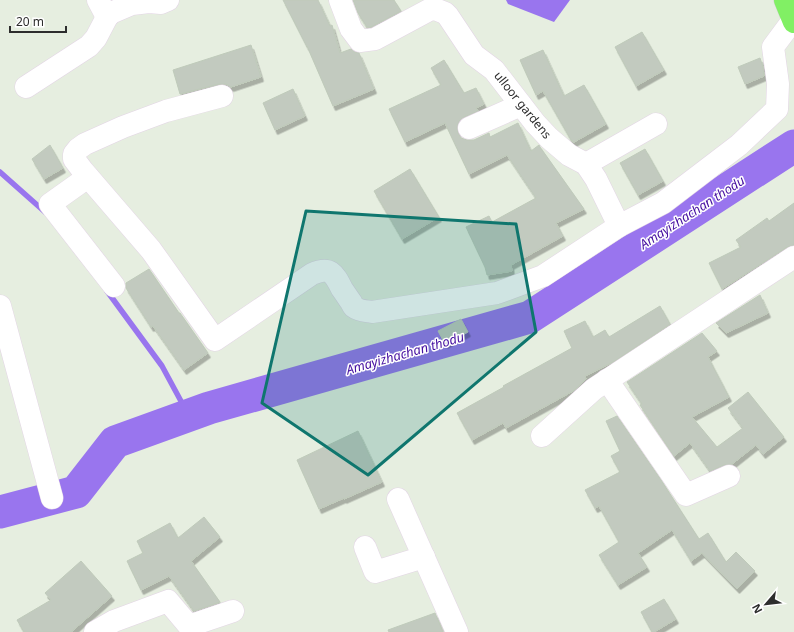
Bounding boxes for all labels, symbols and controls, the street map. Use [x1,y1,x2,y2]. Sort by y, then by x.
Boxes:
scale bar [10,8,66,34]
text: 20 m [16,13,44,30]
street label: ulloor gardens [490,68,556,143]
water label: Amayizhachan thodu [635,171,749,253]
water label: Amayizhachan thodu [343,327,467,379]
north arrow [746,584,786,624]
text: N [748,601,765,616]

